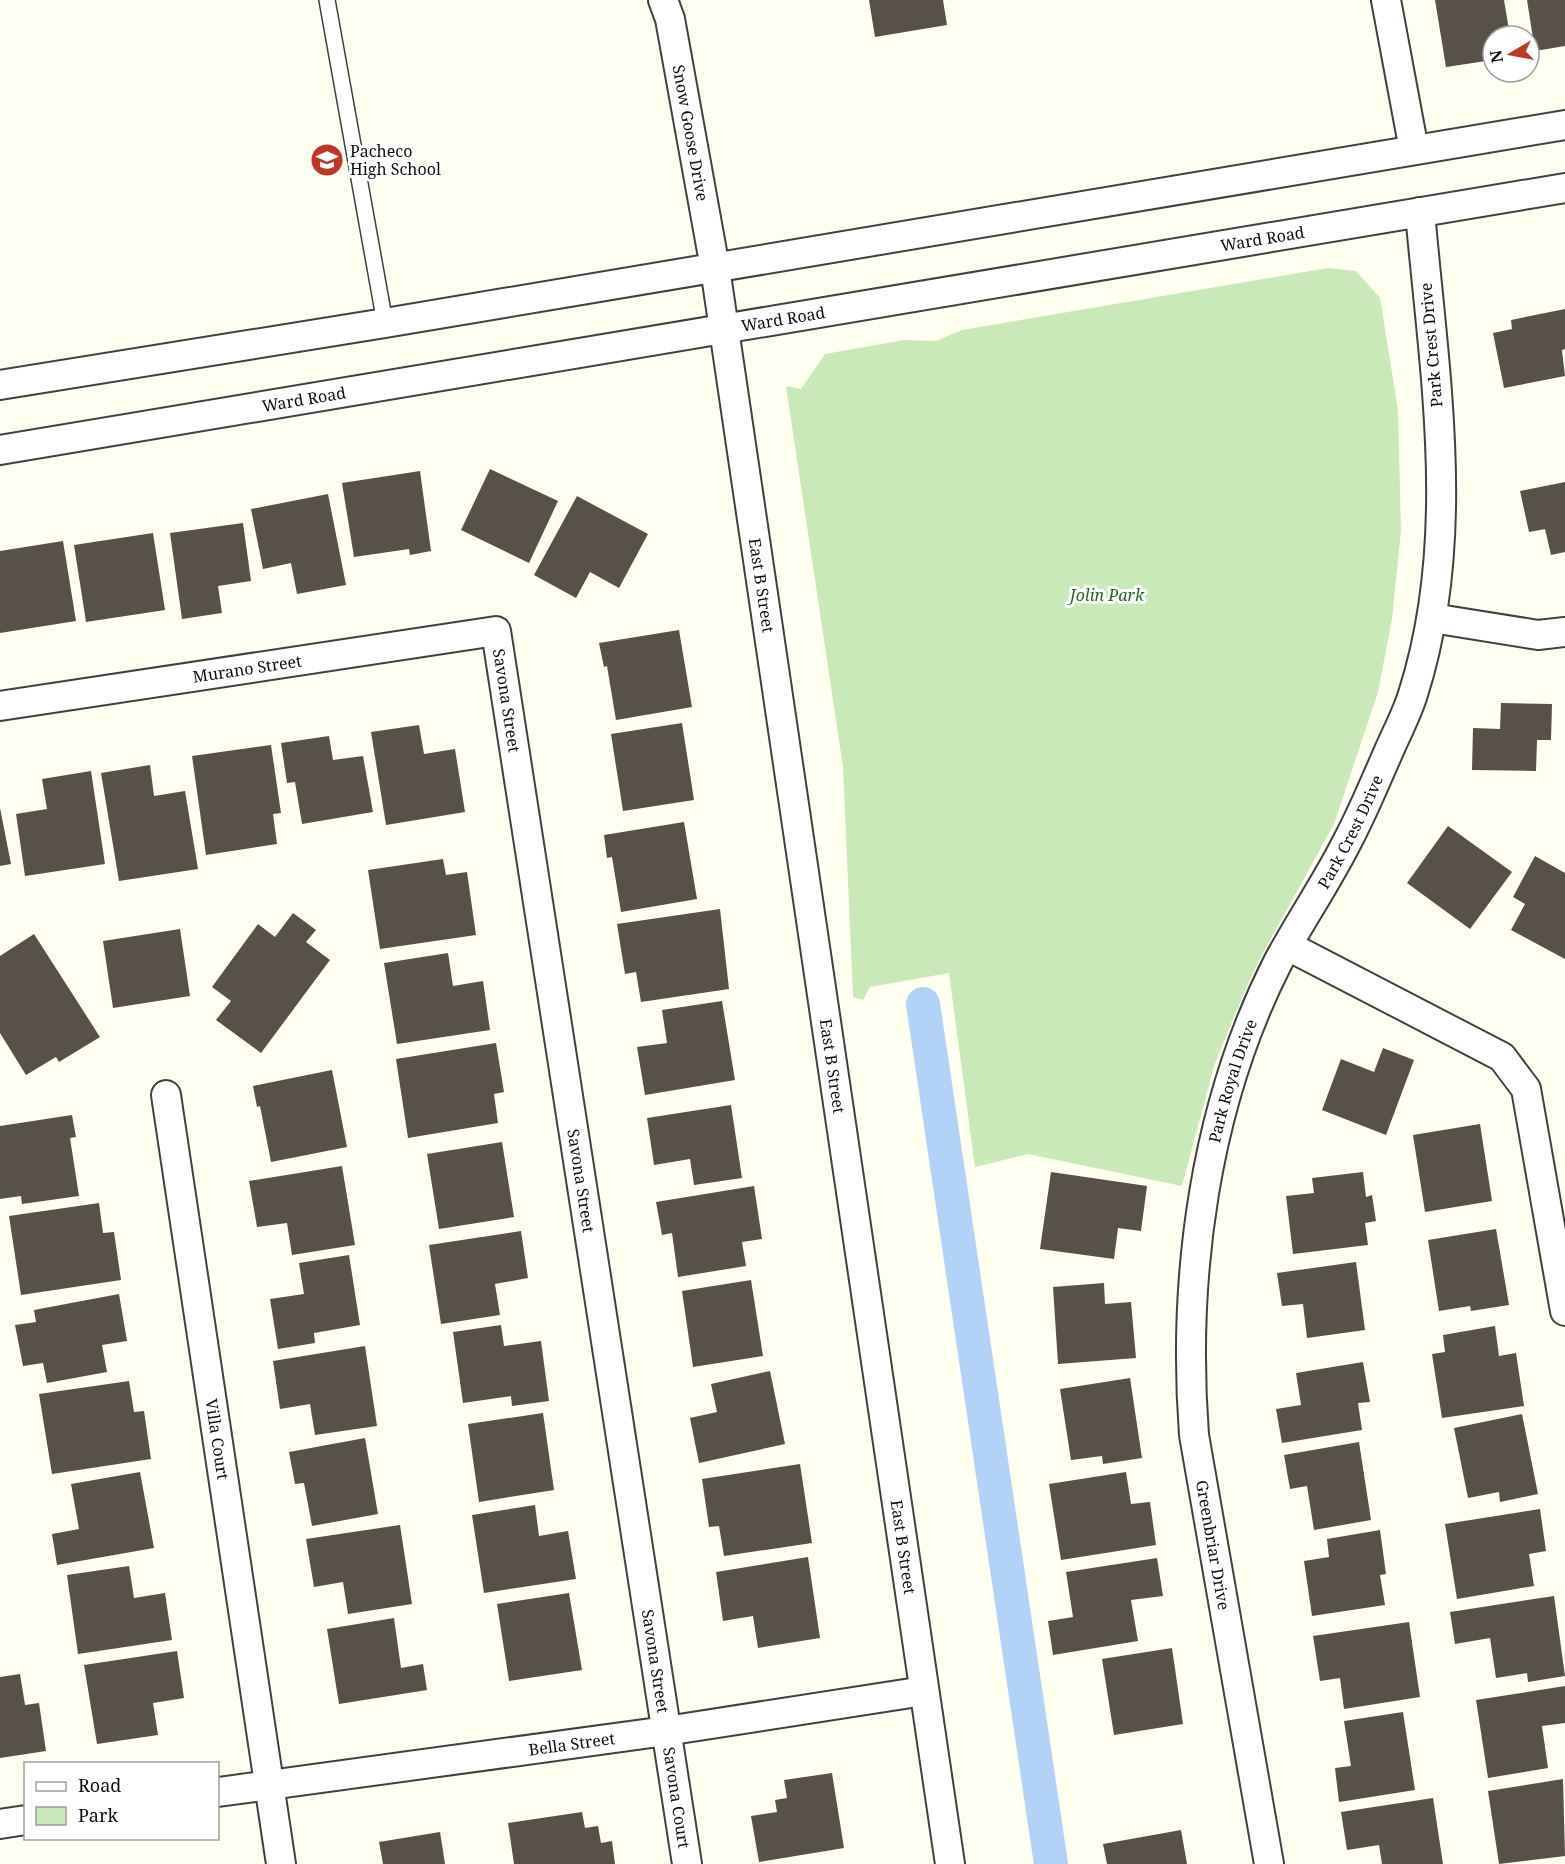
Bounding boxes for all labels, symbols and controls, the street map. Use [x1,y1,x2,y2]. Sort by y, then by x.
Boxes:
north arrow [1481,24,1541,84]
text: N [1484,48,1508,65]
street label: Snow Goose Drive [667,63,714,203]
place label: Pacheco High School [350,140,441,180]
school or university icon: Pacheco High School [309,142,345,178]
street label: Ward Road [1219,221,1306,257]
street label: Park Crest Drive [1415,282,1447,408]
street label: Ward Road [739,301,827,337]
street label: Ward Road [260,381,348,417]
street label: East B Street [744,537,780,634]
park label: Jolin Park [1067,584,1145,606]
street label: Savona Street [488,647,526,754]
street label: Murano Street [191,649,303,688]
street label: Park Crest Drive [1312,771,1388,893]
street label: Park Royal Drive [1203,1016,1262,1145]
street label: East B Street [815,1017,850,1115]
street label: Savona Street [562,1128,600,1234]
street label: Villa Court [201,1397,234,1481]
street label: Greenbriar Drive [1191,1478,1235,1612]
street label: East B Street [885,1498,921,1596]
street label: Savona Street [637,1608,674,1715]
street label: Bella Street [527,1727,617,1761]
street label: Savona Court [658,1745,695,1850]
legend [24,1762,219,1840]
text: Road [78,1773,121,1797]
text: Park [78,1803,118,1827]

